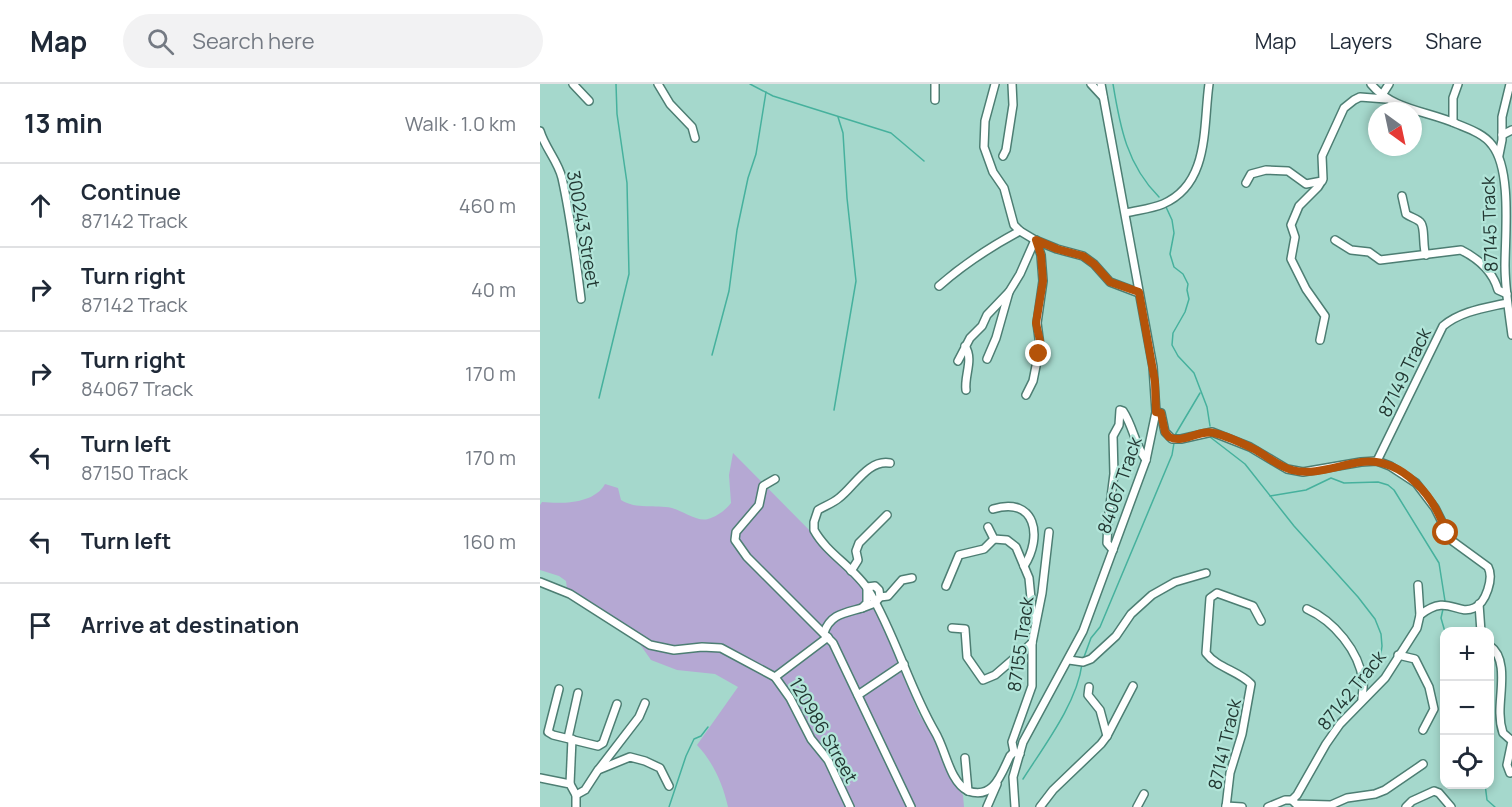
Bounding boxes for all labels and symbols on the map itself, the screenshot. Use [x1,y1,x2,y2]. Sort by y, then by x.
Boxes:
north arrow [1368,102,1422,156]
street label: 300243 Street [562,168,606,290]
street label: 87145 Track [1475,175,1503,272]
street label: 87149 Track [1372,322,1436,421]
route end [1025,340,1051,366]
street label: 84067 Track [1091,432,1147,537]
route start [1432,519,1458,545]
street label: 87155 Track [1001,594,1039,693]
street label: 87142 Track [1312,644,1391,735]
street label: 120986 Street [784,673,864,787]
street label: 87141 Track [1202,695,1246,792]

